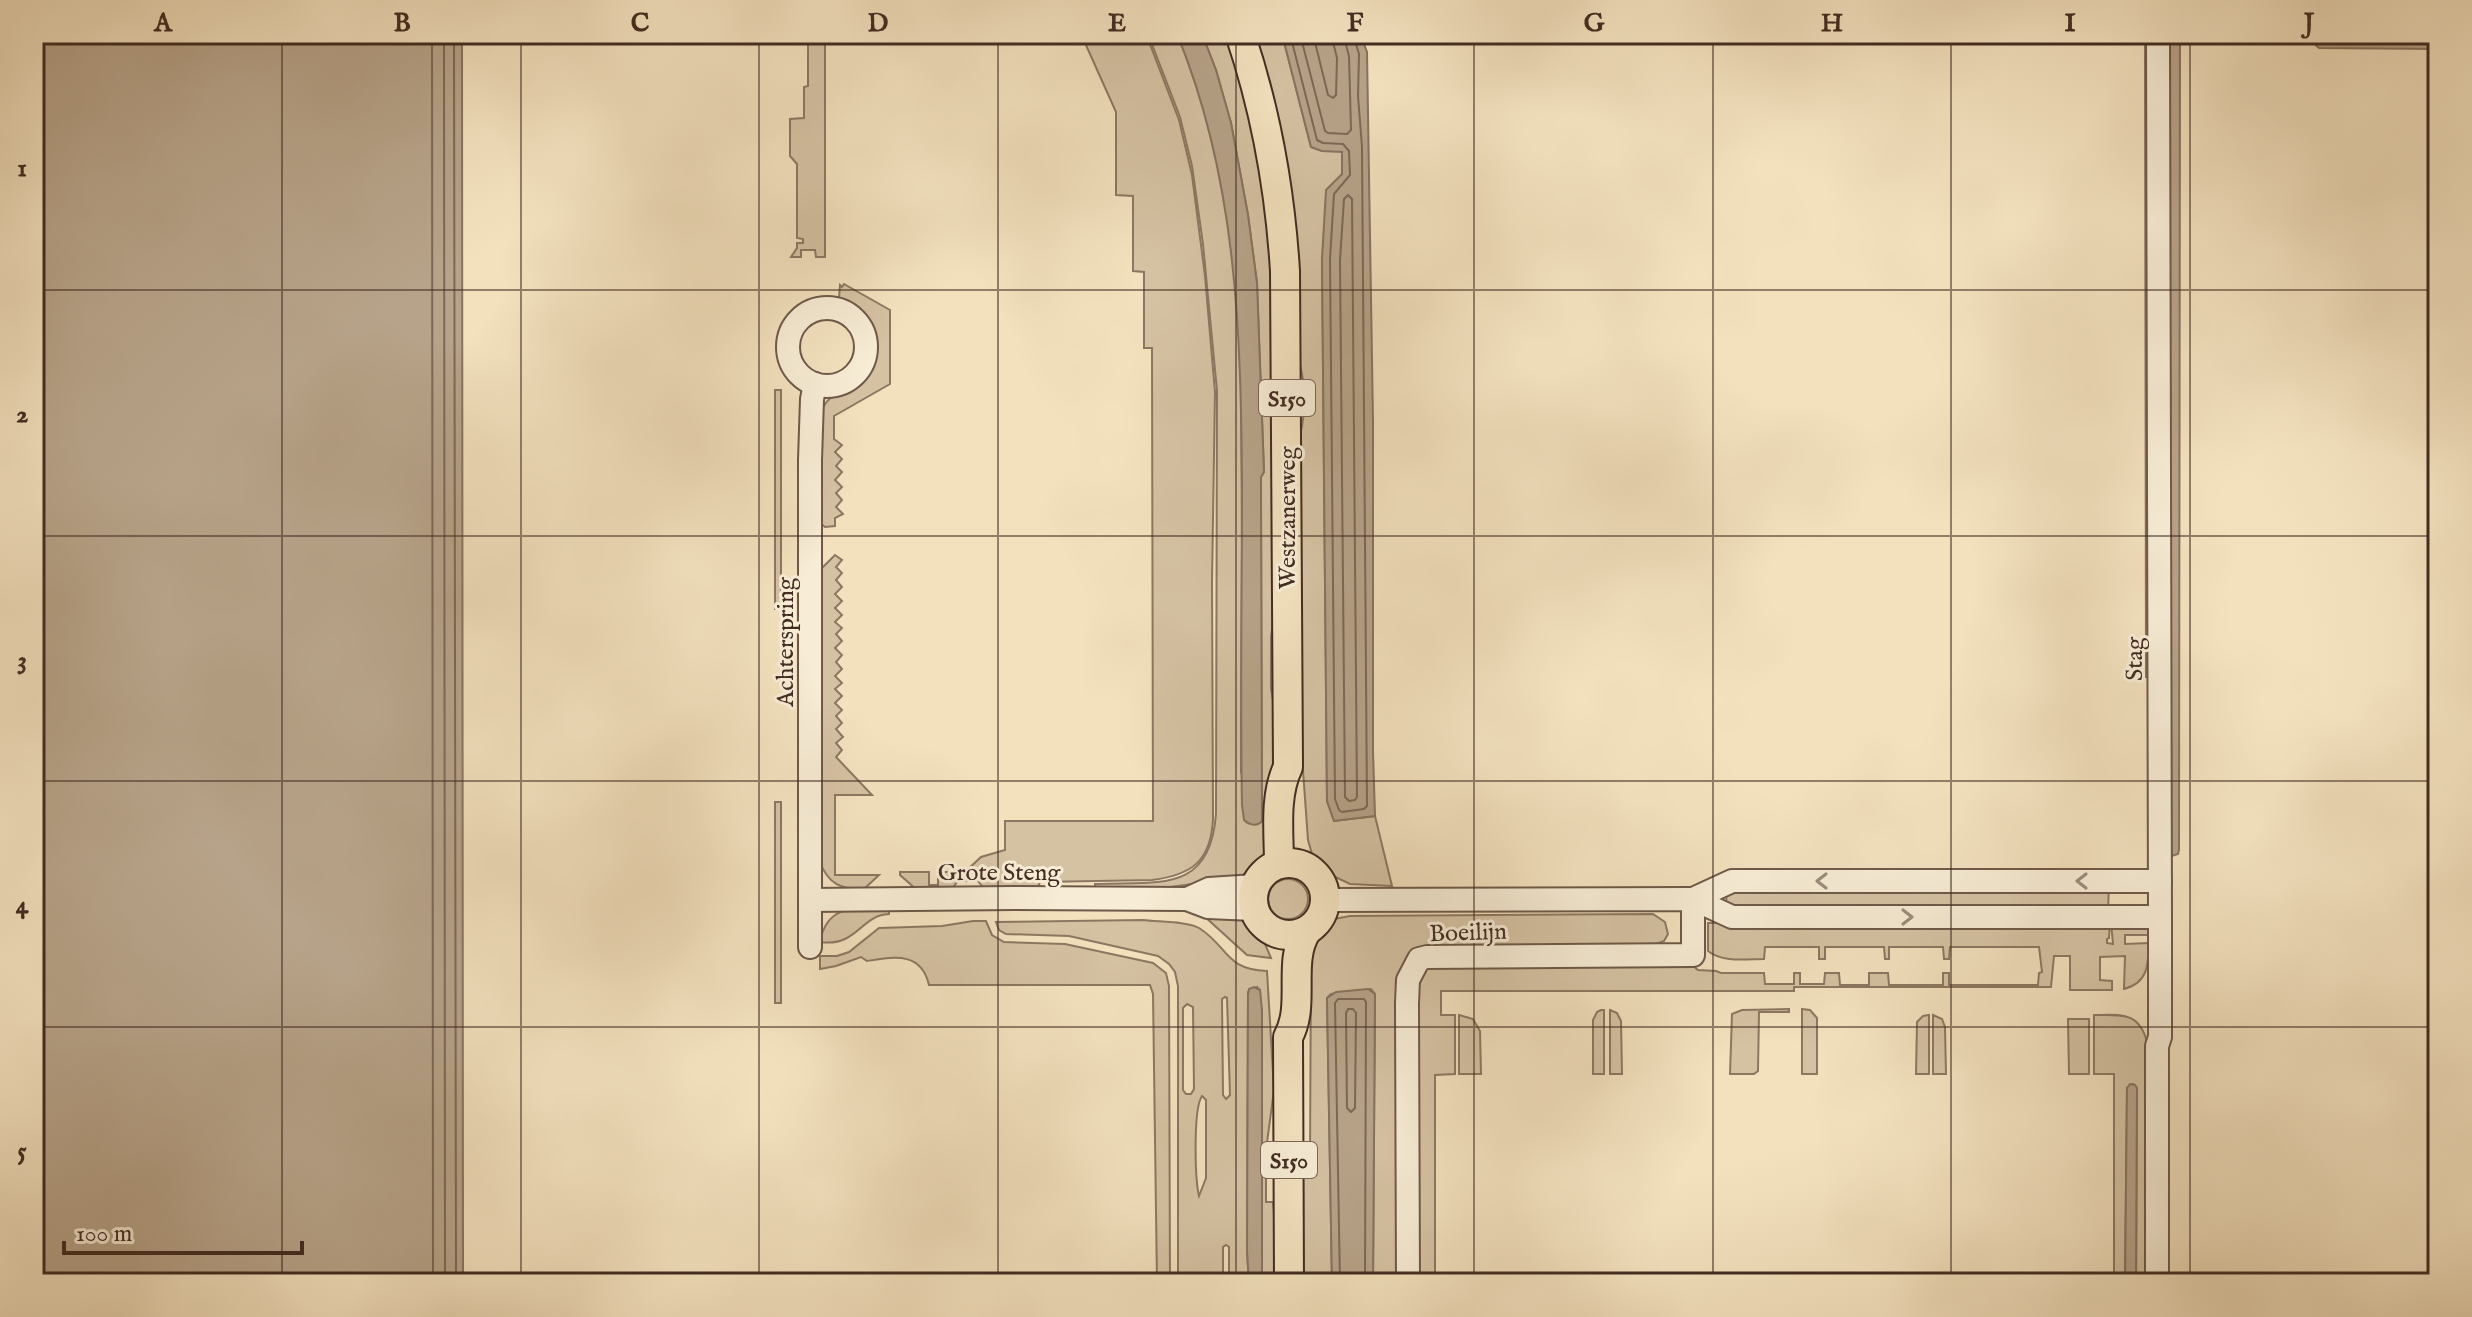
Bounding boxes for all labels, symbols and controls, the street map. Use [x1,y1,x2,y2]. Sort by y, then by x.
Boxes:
text: A [153,7,173,40]
text: B [393,7,411,40]
text: C [631,7,650,40]
text: D [868,7,889,40]
text: E [1108,7,1126,40]
text: F [1347,7,1364,40]
text: G [1584,7,1605,40]
text: H [1821,7,1843,40]
text: I [2064,7,2076,40]
text: J [2301,7,2315,40]
text: 1 [17,152,27,185]
road number: S150 [1259,380,1315,416]
text: 2 [16,398,28,431]
street label: Westzanerweg [1273,445,1304,590]
street label: Achterspring [771,576,802,708]
street label: Stag [2120,636,2151,681]
text: 3 [17,644,27,677]
street label: Grote Steng [938,858,1061,889]
one-way arrow [1815,872,1828,890]
one-way arrow [2075,872,2088,890]
text: 4 [16,889,30,922]
one-way arrow [1901,908,1914,926]
street label: Boeilijn [1429,917,1508,950]
text: 5 [17,1135,27,1168]
road number: S150 [1261,1142,1317,1178]
scale bar [64,1205,302,1255]
text: 100 m [76,1219,132,1250]

